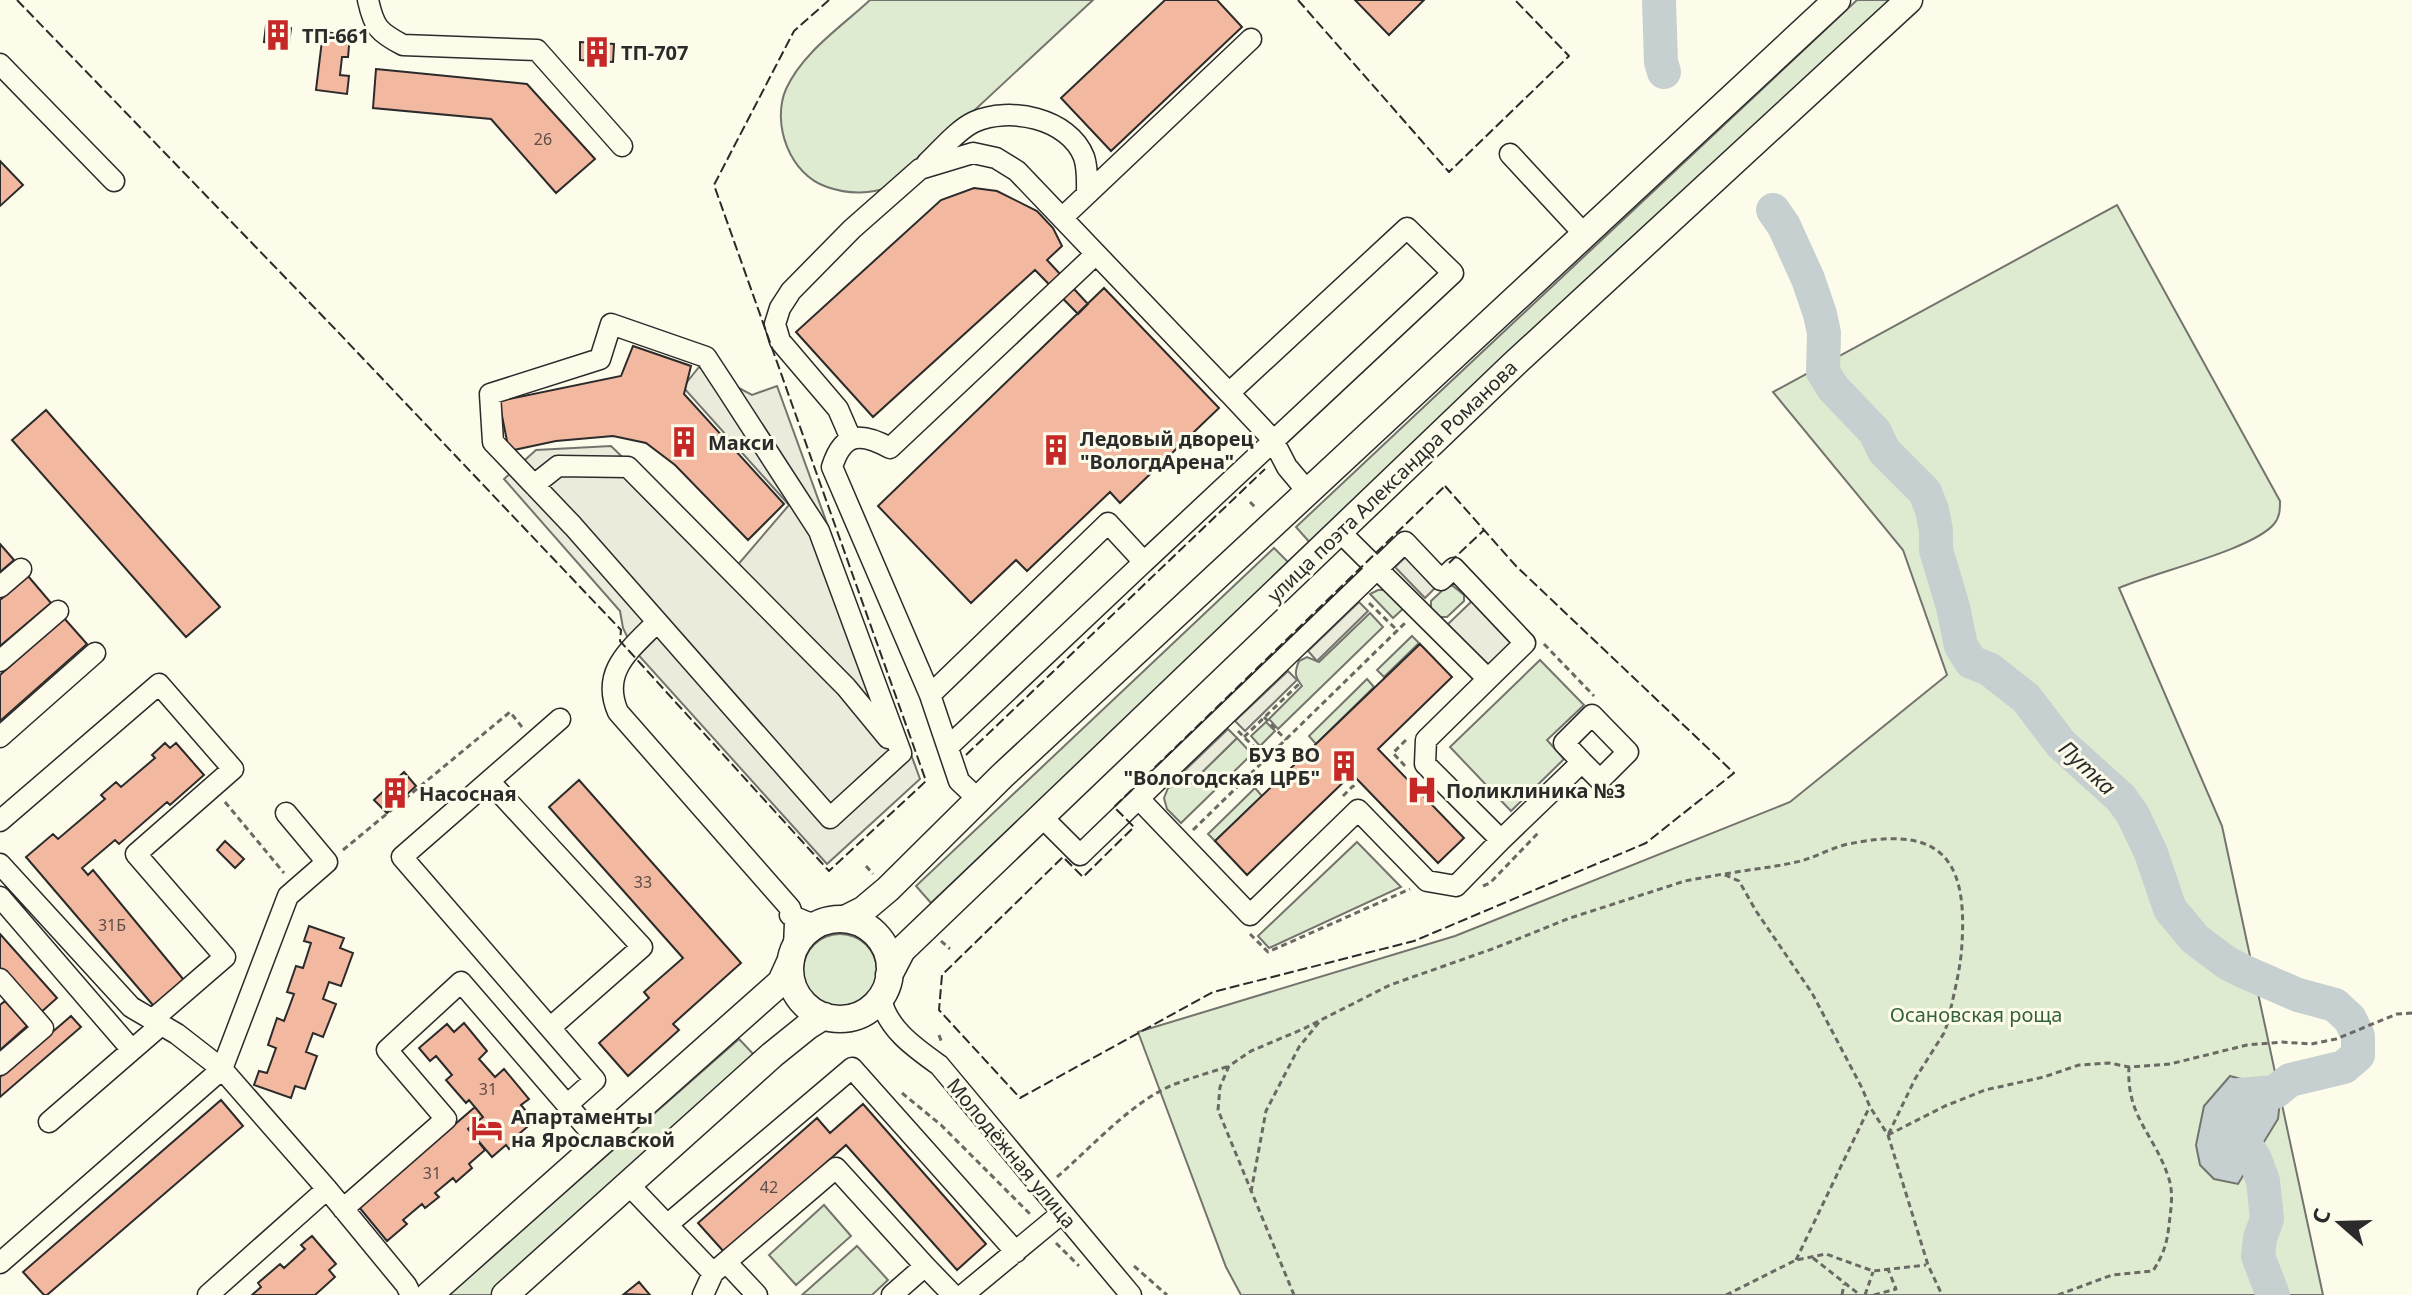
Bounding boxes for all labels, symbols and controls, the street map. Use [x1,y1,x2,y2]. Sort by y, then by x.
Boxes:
building icon: ТП-661 [261,18,295,52]
place label: ТП-661 [302,22,370,49]
building icon: ТП-707 [580,35,614,69]
place label: ТП-707 [621,39,689,66]
house number: 26 [534,128,552,150]
street label: улица поэта Александра Романова [1261,354,1523,608]
building icon: Макси [667,425,701,459]
place label: Ледовый дворец "ВологдАрена" [1080,425,1253,475]
place label: Макси [708,429,775,456]
building icon: Ледовый дворец "ВологдАрена" [1039,433,1073,467]
water label: Путка [2053,733,2123,801]
place label: БУЗ ВО "Вологодская ЦРБ" [1123,741,1320,791]
building icon: БУЗ ВО "Вологодская ЦРБ" [1327,749,1361,783]
hospital icon: Поликлиника №3 [1405,773,1439,807]
building icon: Насосная [378,776,412,810]
place label: Поликлиника №3 [1446,777,1626,804]
place label: Насосная [419,780,517,807]
house number: 33 [634,871,652,893]
house number: 31Б [98,914,126,936]
park label: Осановская роща [1890,1001,2062,1028]
street label: Молодёжная улица [941,1072,1083,1234]
house number: 31 [479,1078,497,1100]
place label: Апартаменты на Ярославской [511,1103,675,1153]
hotel icon: Апартаменты на Ярославской [470,1111,504,1145]
house number: 31 [423,1162,441,1184]
house number: 42 [760,1176,778,1198]
north arrow [2300,1183,2380,1263]
text: С [2304,1204,2337,1228]

